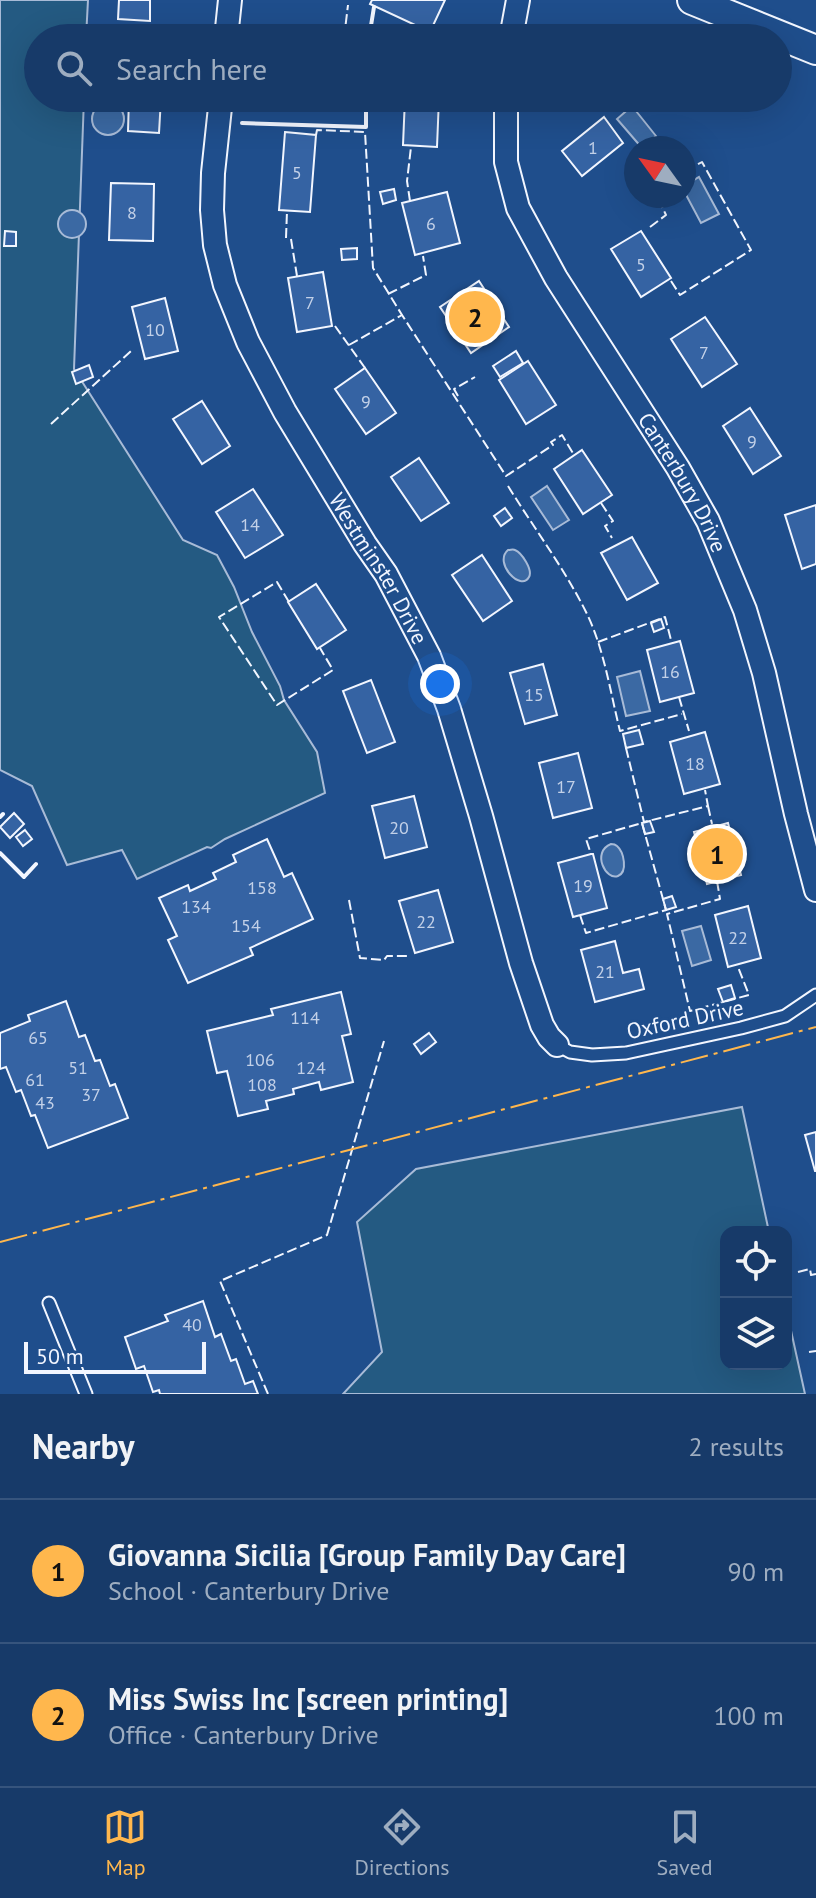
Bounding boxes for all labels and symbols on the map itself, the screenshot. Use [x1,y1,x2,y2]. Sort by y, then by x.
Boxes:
house number: 1 [588,136,598,159]
north arrow [624,136,696,208]
house number: 5 [292,161,302,184]
house number: 8 [127,201,137,224]
house number: 6 [426,212,436,235]
house number: 5 [636,253,646,276]
pin: 2 [449,287,501,347]
house number: 7 [305,291,315,314]
house number: 10 [145,318,165,341]
house number: 7 [699,341,709,364]
house number: 9 [361,390,371,413]
street label: Canterbury Drive [632,407,733,556]
house number: 9 [747,430,757,453]
street label: Westminster Drive [323,488,434,649]
house number: 14 [240,513,260,536]
house number: 16 [660,660,680,683]
your location [420,664,460,704]
house number: 15 [524,683,544,706]
house number: 18 [685,752,705,775]
house number: 17 [556,775,576,798]
house number: 20 [389,816,409,839]
pin: 1 [691,824,743,884]
house number: 19 [573,874,593,897]
house number: 158 [247,876,277,899]
house number: 134 [181,895,211,918]
house number: 22 [416,910,436,933]
house number: 154 [231,914,261,937]
house number: 22 [728,926,748,949]
house number: 21 [595,960,615,983]
street label: Oxford Drive [624,993,746,1045]
house number: 114 [290,1006,320,1029]
house number: 65 [28,1026,48,1049]
house number: 106 [245,1048,275,1071]
house number: 51 [68,1056,88,1079]
house number: 124 [296,1056,326,1079]
house number: 61 [25,1068,45,1091]
house number: 108 [247,1073,277,1096]
house number: 37 [81,1083,101,1106]
house number: 43 [35,1091,55,1114]
house number: 40 [182,1313,202,1336]
scale bar [24,1338,206,1374]

